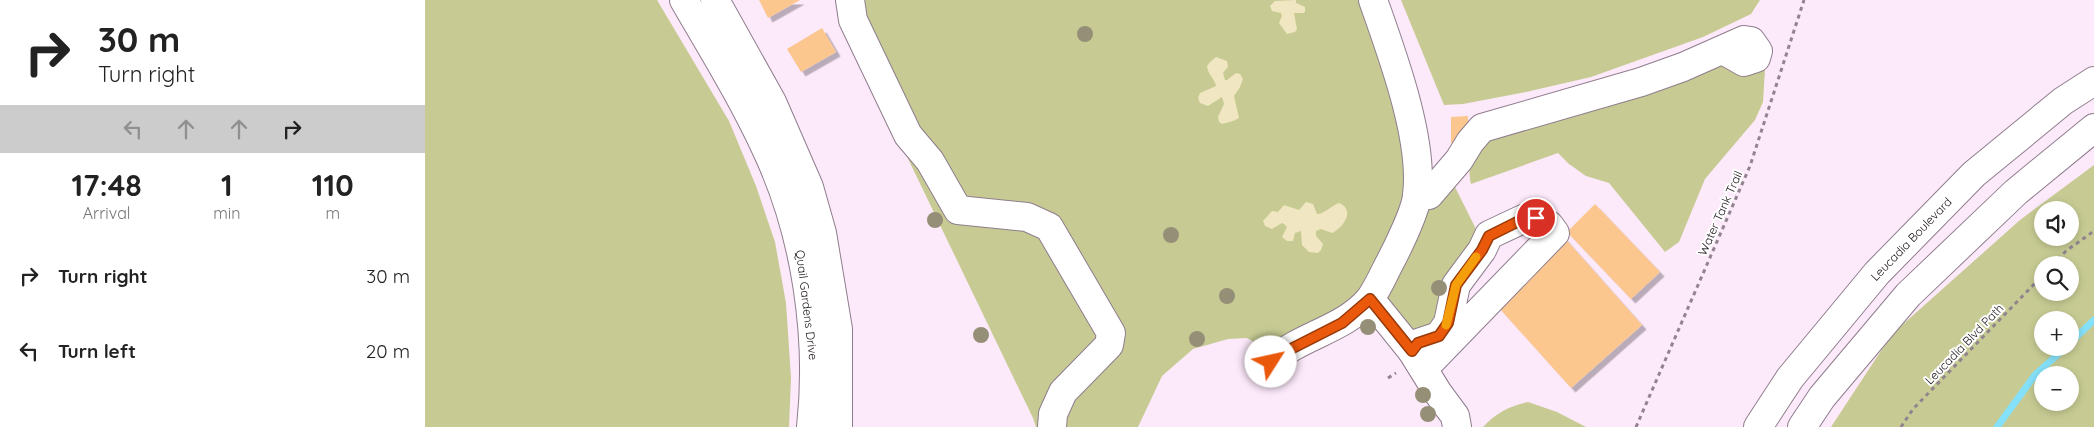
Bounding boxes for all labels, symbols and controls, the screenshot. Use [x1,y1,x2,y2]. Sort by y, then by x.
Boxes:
text: 30 m [98,17,180,61]
icon: right [15,20,80,85]
text: Turn right [98,60,195,88]
icon: left [119,115,147,143]
icon: ahead [172,115,200,143]
icon: ahead [225,115,253,143]
icon: right [278,115,306,143]
text: 17:48 [71,166,142,204]
text: 1 [221,166,233,204]
text: 110 [312,166,354,204]
street label: Water Tank Trail [1695,168,1745,258]
street label: Leucadia Boulevard [1867,194,1955,284]
pin [1515,197,1557,239]
map controls [2034,201,2079,411]
button: sound [2034,201,2079,246]
text: Arrival [83,203,131,223]
text: min [213,203,240,223]
text: m [325,203,340,223]
icon: arrive [1522,204,1550,232]
street label: Quail Gardens Drive [793,249,821,361]
button: search [2034,256,2079,301]
icon: right [15,262,43,290]
text: Turn right [58,264,147,288]
text: 30 m [366,264,410,288]
street label: Leucadia Blvd Path [1922,301,2006,387]
button: + [2034,311,2079,356]
position arrow [1244,335,1296,387]
icon: left [15,337,43,365]
text: Turn left [58,339,136,363]
text: 20 m [366,339,410,363]
button: − [2034,366,2079,411]

